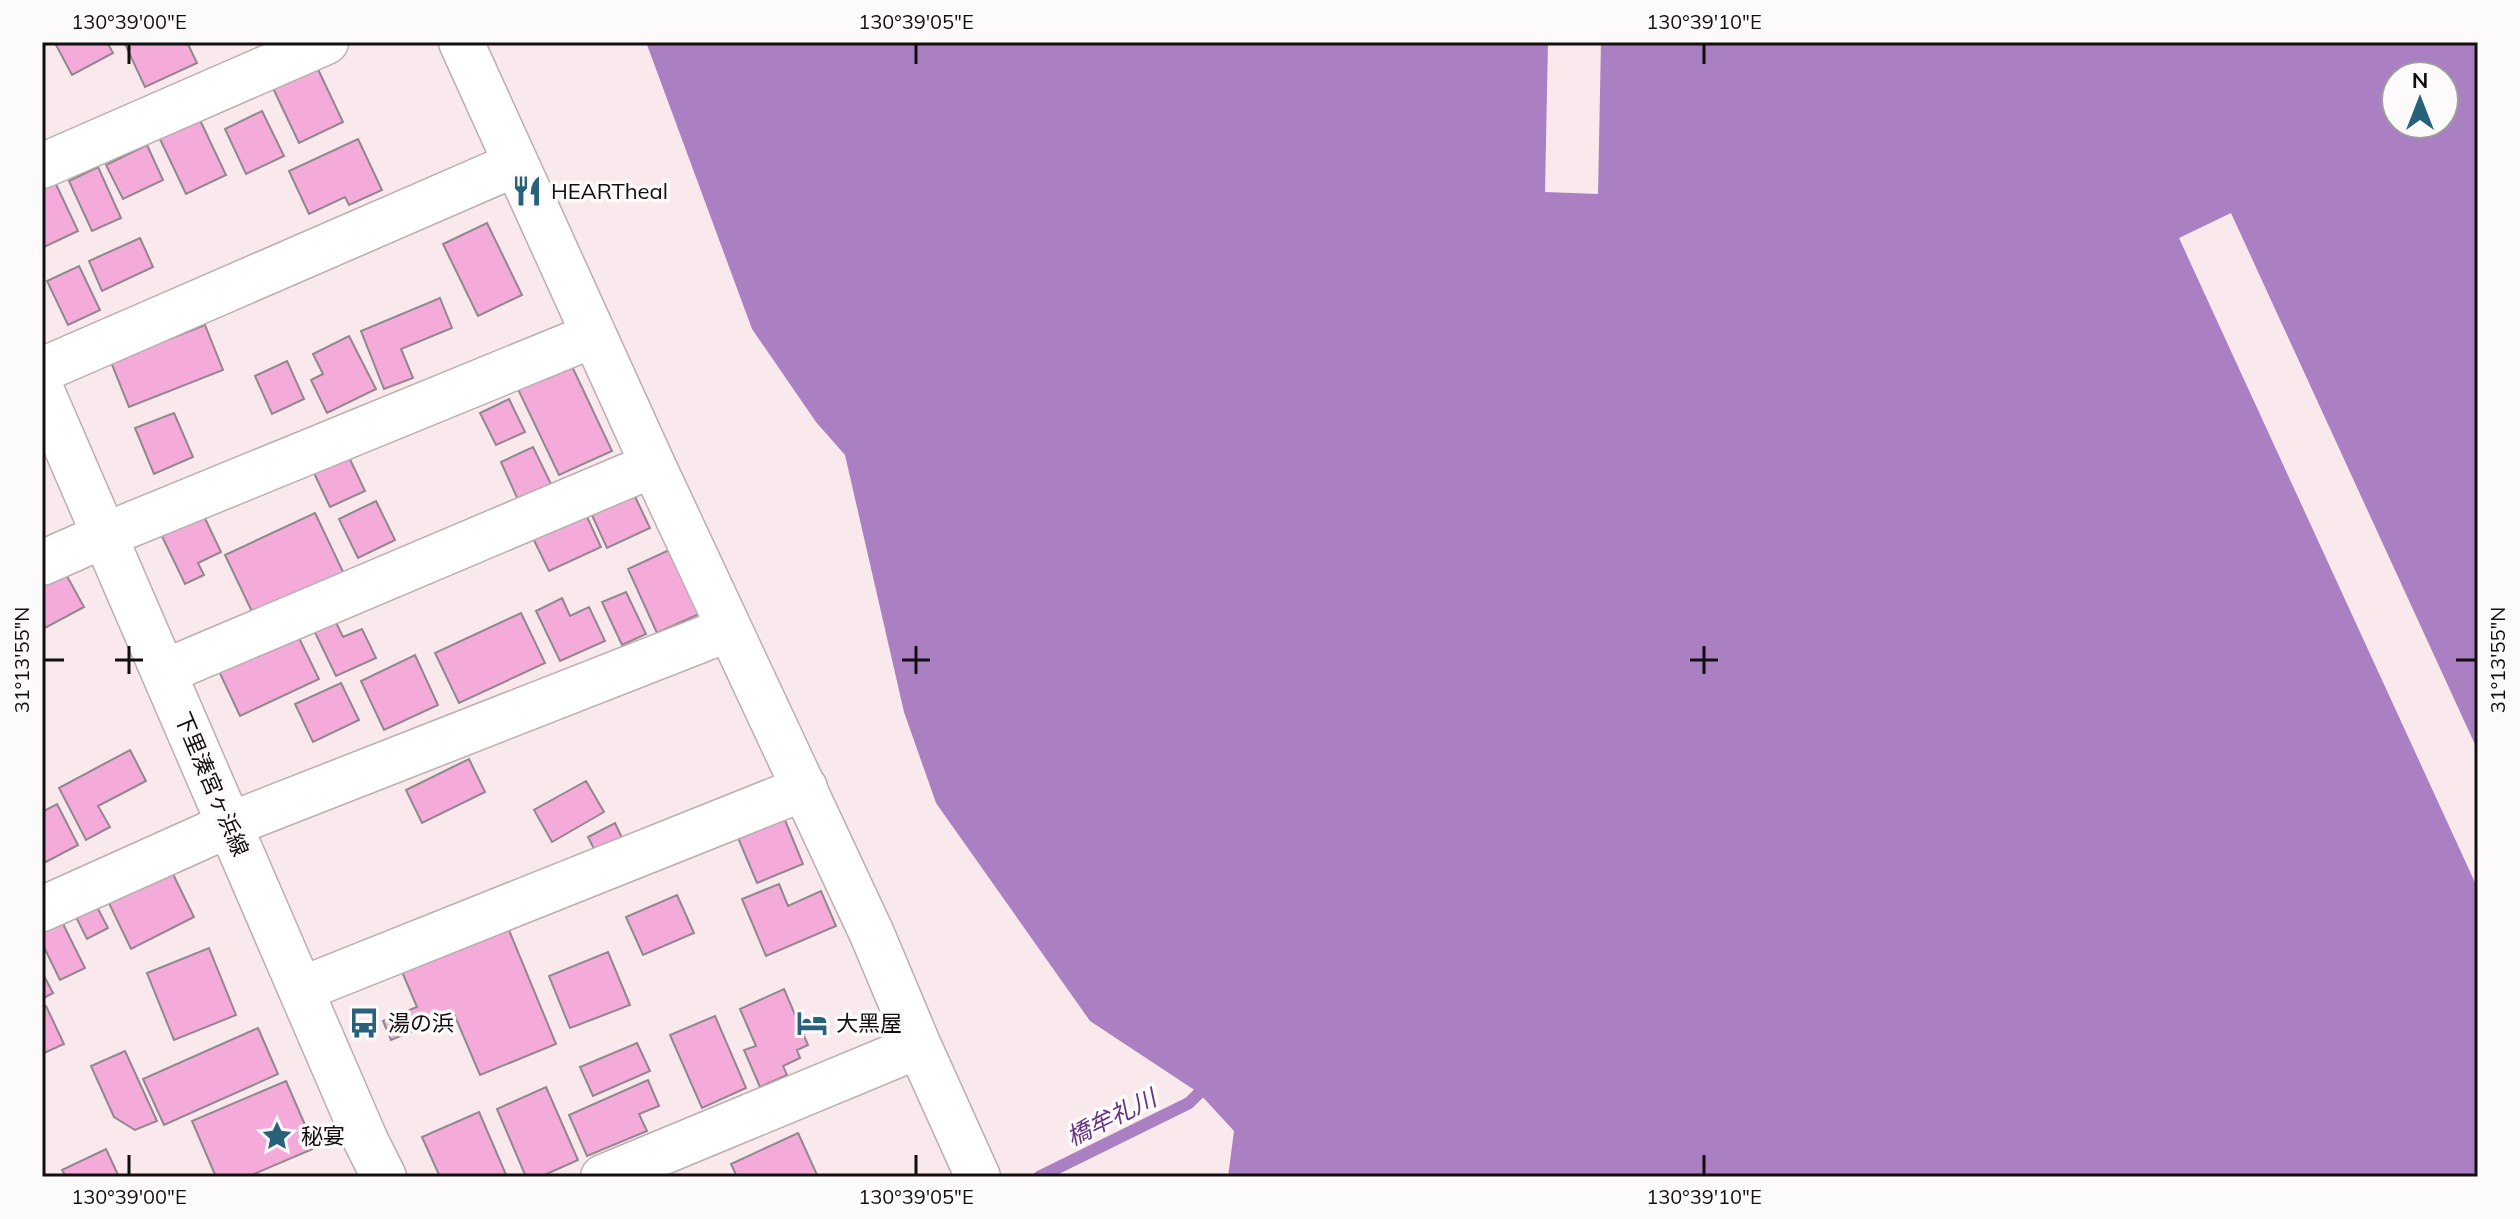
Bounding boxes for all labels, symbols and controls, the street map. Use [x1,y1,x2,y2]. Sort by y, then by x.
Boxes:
text: 130°39'00"E [71,9,187,34]
text: 130°39'05"E [858,9,974,34]
text: 130°39'10"E [1646,9,1762,34]
north arrow [2380,60,2460,140]
text: N [2412,66,2428,94]
restaurant icon: HEARTheal [510,174,544,208]
place label: HEARTheal [551,177,668,205]
text: 31°13'55"N [9,607,34,713]
text: 31°13'55"N [2485,607,2510,713]
street label: 下里湊宮ヶ浜線 [169,708,255,860]
bus stop icon: 湯の浜 [347,1006,381,1040]
hotel icon: 大黑屋 [795,1006,829,1040]
place label: 湯の浜 [388,1009,454,1037]
place label: 大黑屋 [836,1009,902,1037]
water label: 橋牟礼川 [1061,1081,1163,1152]
place icon: 秘宴 [260,1119,294,1153]
place label: 秘宴 [301,1122,345,1150]
text: 130°39'00"E [71,1184,187,1209]
text: 130°39'05"E [858,1184,974,1209]
text: 130°39'10"E [1646,1184,1762,1209]

